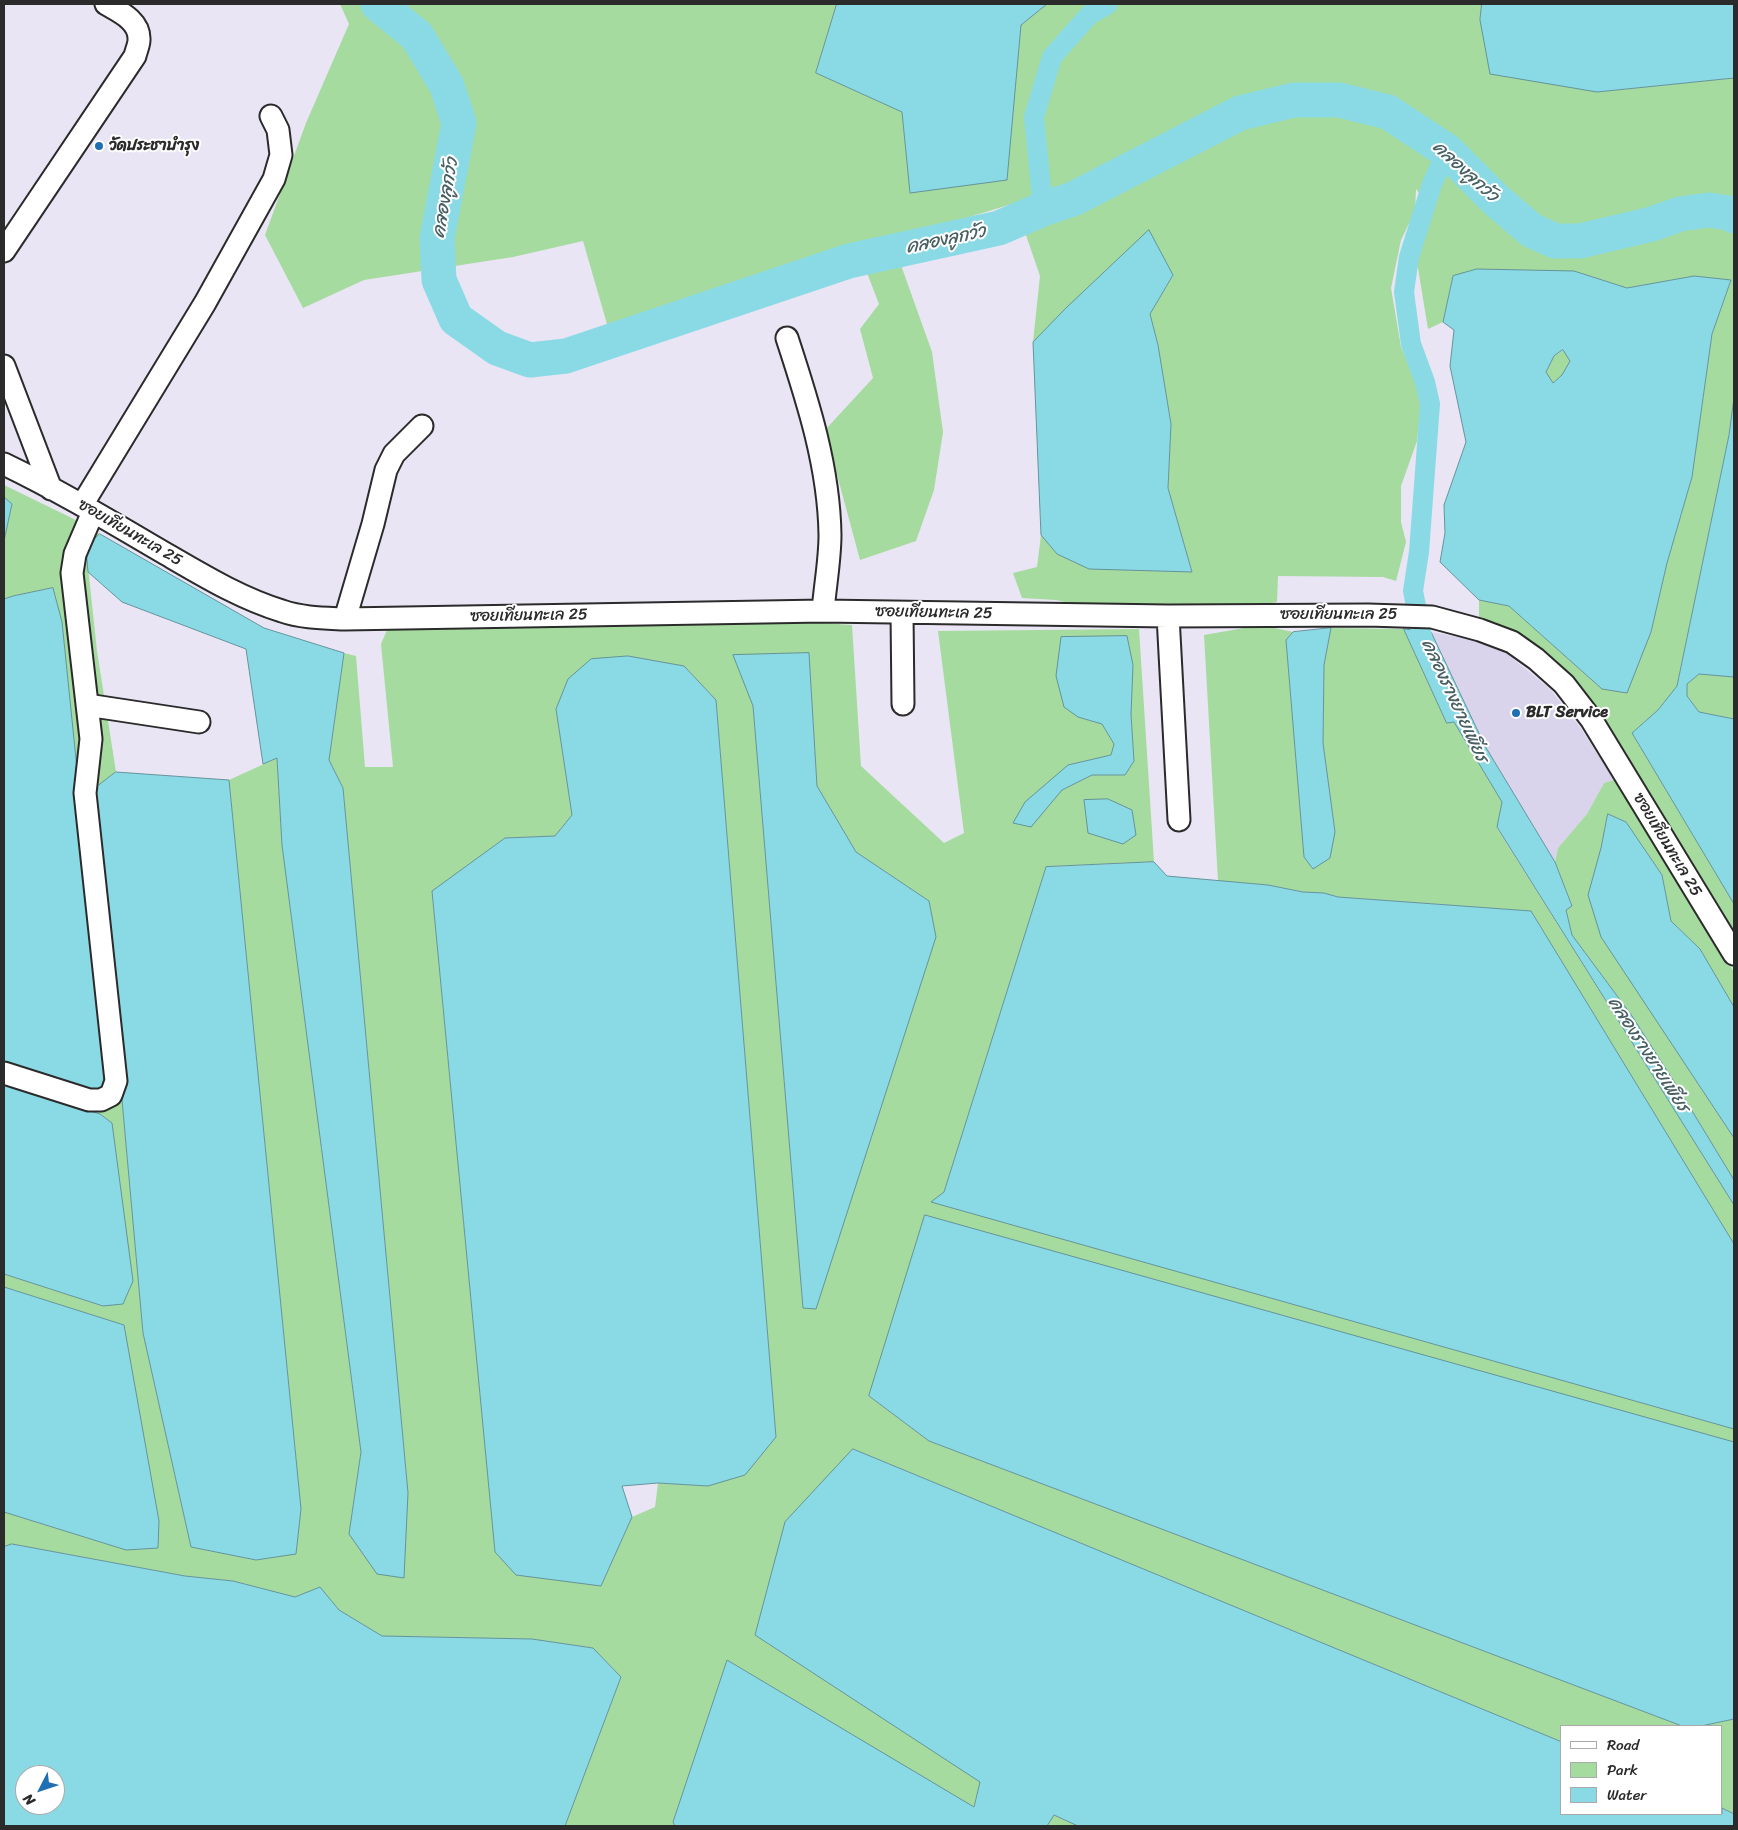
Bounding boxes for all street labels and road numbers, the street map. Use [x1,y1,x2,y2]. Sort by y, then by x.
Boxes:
street label: ซอยเทียนทะเล 25 [74,495,186,571]
street label: ซอยเทียนทะเล 25 [875,602,993,624]
street label: ซอยเทียนทะเล 25 [470,605,588,627]
street label: ซอยเทียนทะเล 25 [1280,605,1398,625]
street label: ซอยเทียนทะเล 25 [1629,790,1705,900]

